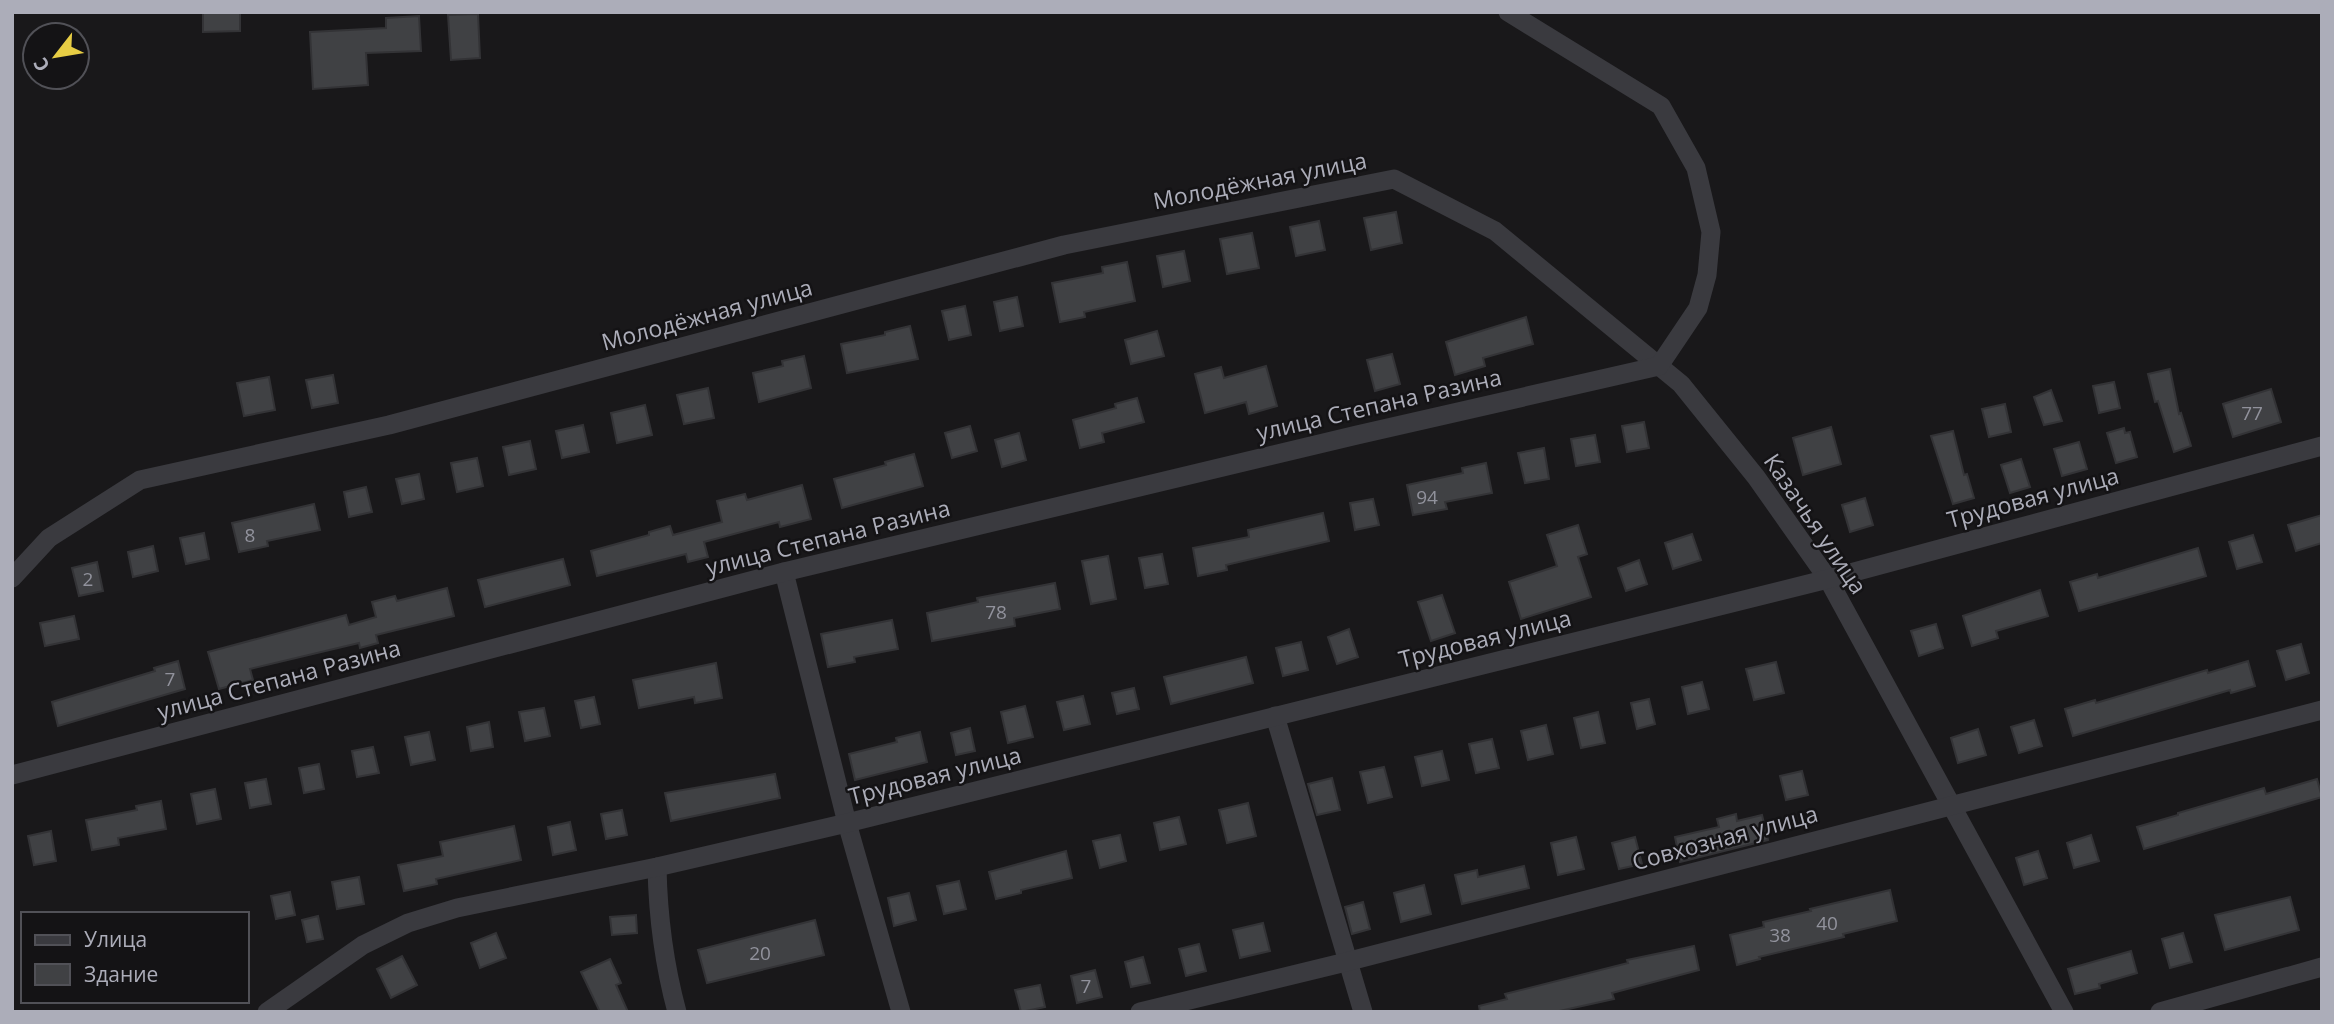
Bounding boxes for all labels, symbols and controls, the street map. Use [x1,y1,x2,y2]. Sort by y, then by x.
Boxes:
north arrow [21,21,91,91]
text: С [27,53,56,77]
street label: Молодёжная улица [1150,144,1369,216]
street label: Молодёжная улица [598,270,816,358]
street label: улица Степана Разина [1253,360,1505,448]
house number: 77 [2241,400,2263,426]
street label: Казачья улица [1757,447,1875,600]
street label: Трудовая улица [1943,459,2122,535]
house number: 94 [1416,484,1438,510]
street label: улица Степана Разина [702,491,953,583]
house number: 8 [245,522,255,548]
house number: 2 [83,566,93,592]
house number: 78 [985,599,1007,625]
street label: Трудовая улица [1395,601,1574,675]
street label: улица Степана Разина [154,631,404,727]
house number: 7 [165,666,175,692]
street label: Трудовая улица [845,738,1024,812]
street label: Совхозная улица [1628,797,1821,877]
house number: 40 [1816,910,1838,936]
legend [21,912,248,1003]
house number: 38 [1769,922,1791,948]
text: Улица [84,925,147,953]
house number: 20 [749,940,771,966]
text: Здание [84,960,158,988]
house number: 7 [1081,973,1091,999]

